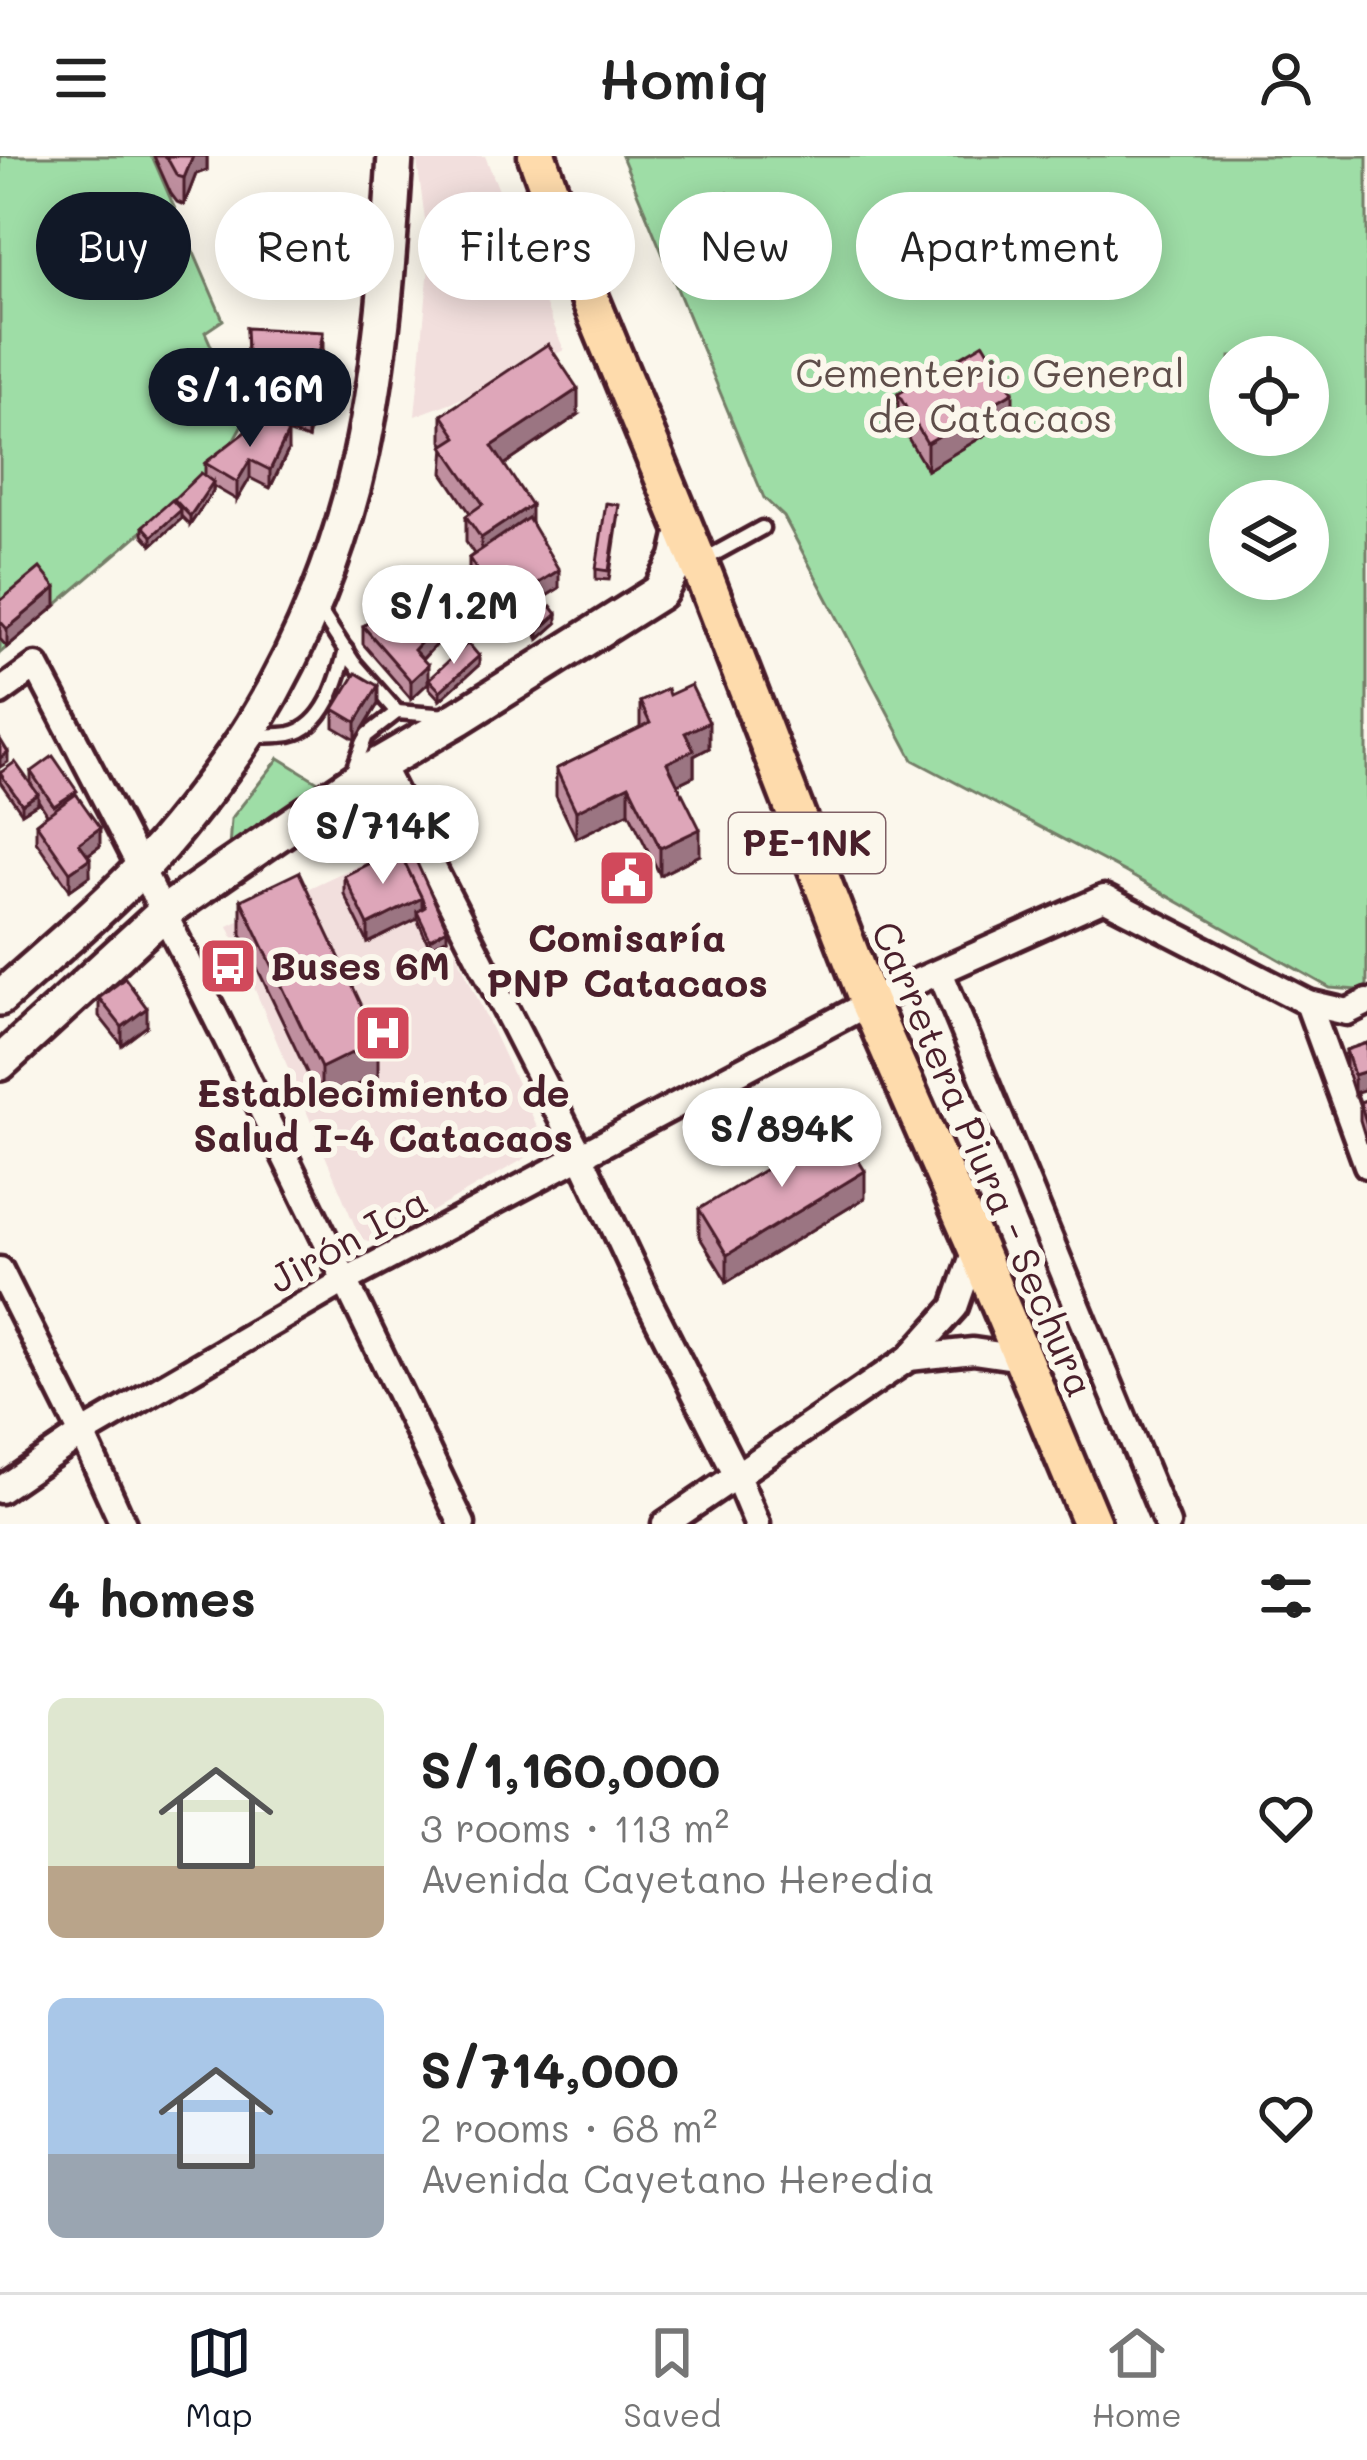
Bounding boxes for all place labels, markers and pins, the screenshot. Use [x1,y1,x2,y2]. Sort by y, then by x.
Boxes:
pin: S/1.16M [139,348,361,450]
pin: S/1.2M [356,565,552,667]
pin: S/714K [285,785,481,887]
public building icon: Comisaría PNP Catacaos [596,847,658,909]
place label: Comisaría PNP Catacaos [486,911,768,1007]
bus stop icon: Buses 6M [197,935,259,997]
place label: Buses 6M [270,939,450,990]
hospital icon: Establecimiento de Salud I-4 Catacaos [352,1002,414,1064]
place label: Establecimiento de Salud I-4 Catacaos [193,1066,573,1162]
pin: S/894K [684,1088,880,1190]

